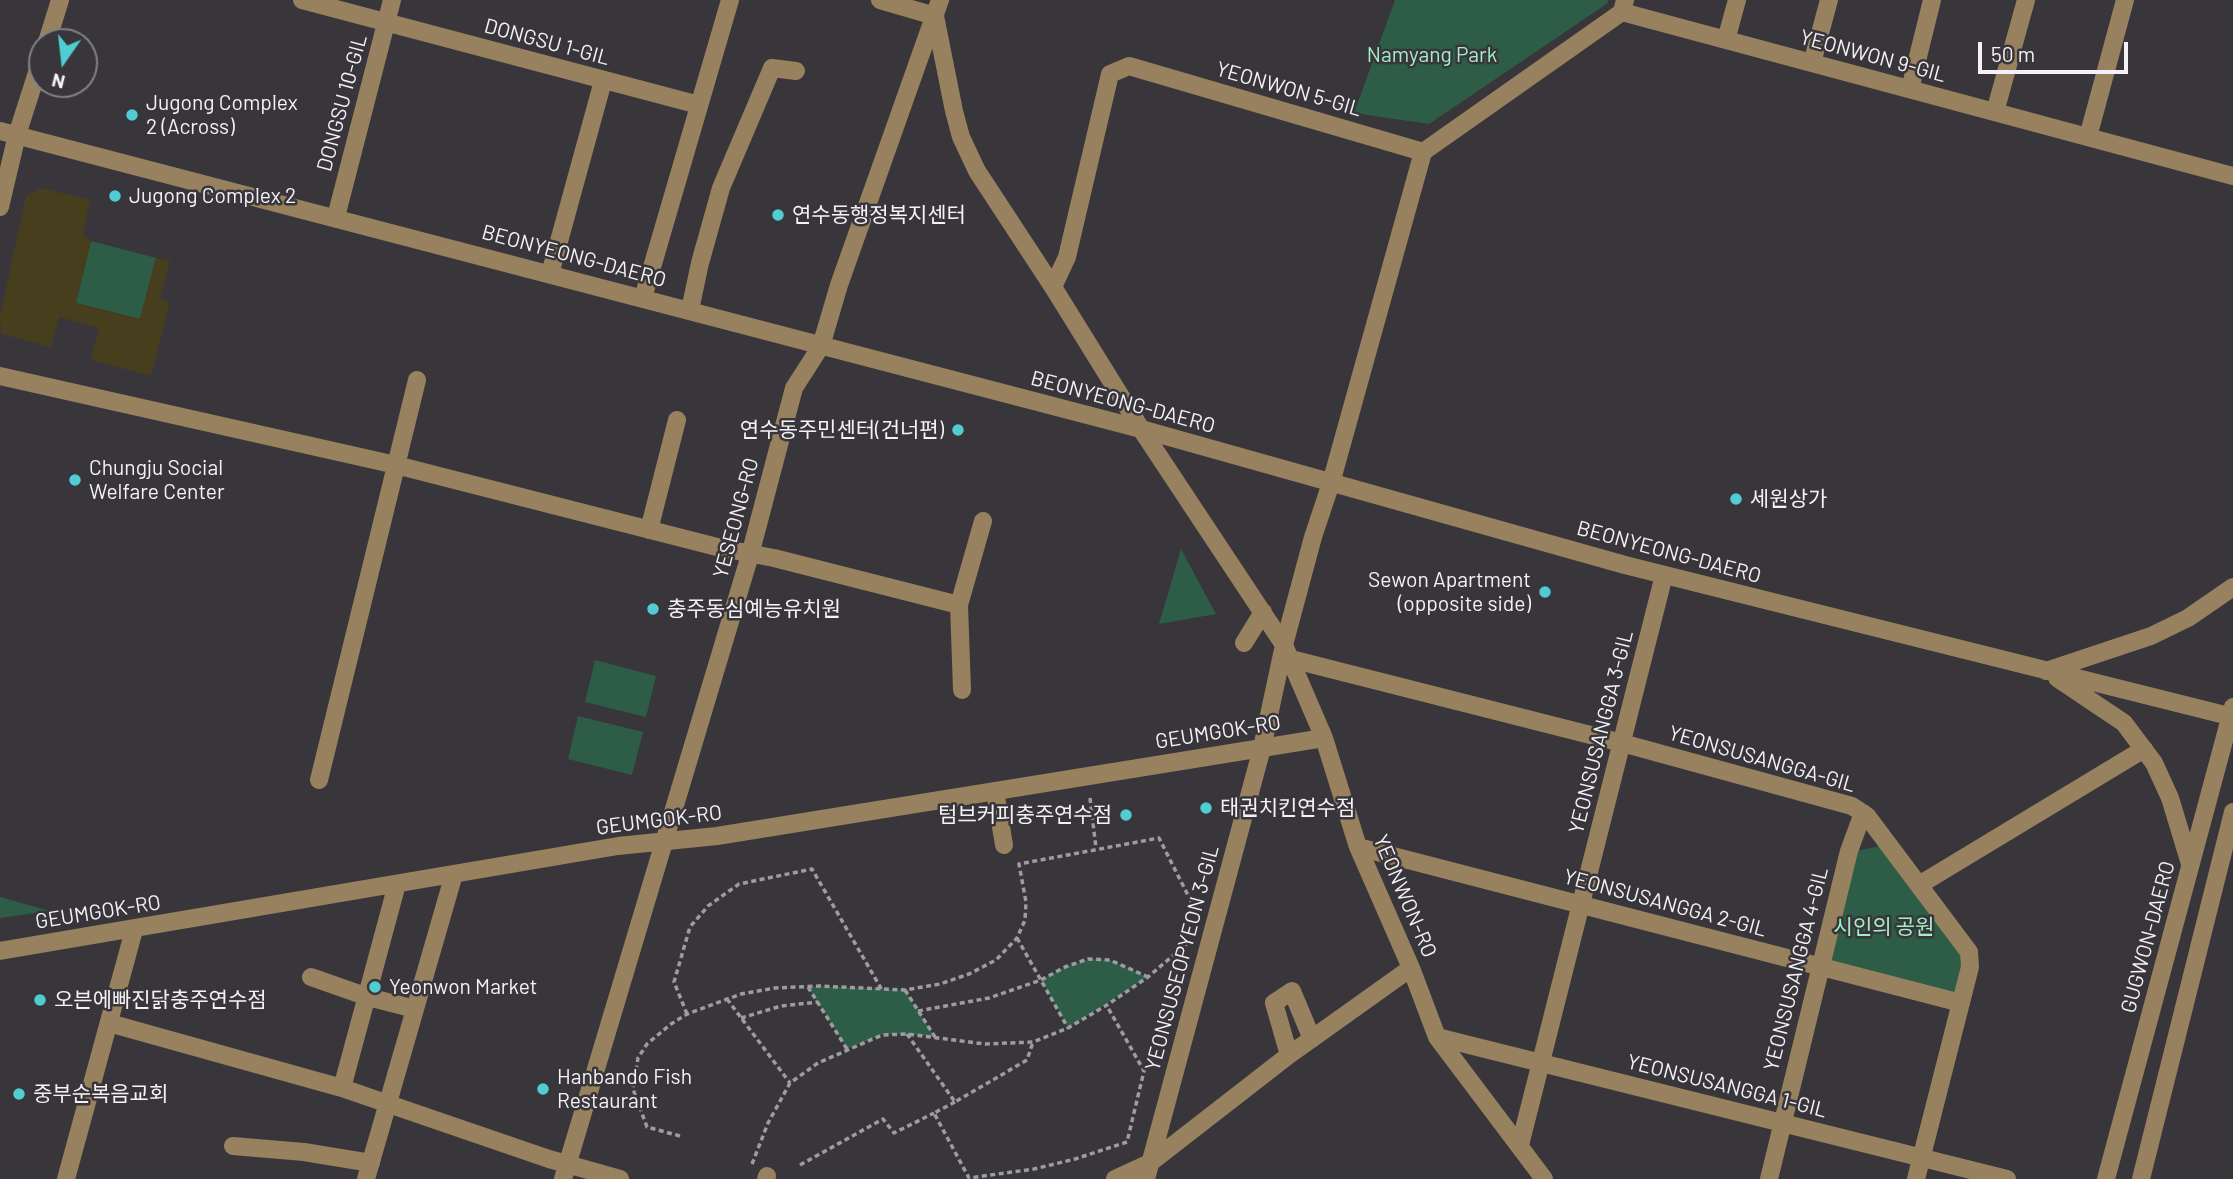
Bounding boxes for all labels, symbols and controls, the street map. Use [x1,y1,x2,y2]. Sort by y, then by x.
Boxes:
street label: DONGSU 1-GIL [481,13,613,71]
street label: YEONWON 9-GIL [1797,24,1949,88]
north arrow [28,28,98,98]
scale bar [1981,28,2132,72]
street label: DONGSU 10-GIL [312,32,372,174]
text: 50 m [1991,41,2035,66]
park label: Namyang Park [1367,42,1497,68]
street label: YEONWON 5-GIL [1213,56,1365,122]
text: N [49,69,67,95]
place label: Jugong Complex 2 (Across) [146,90,298,140]
marker: Jugong Complex 2 (Across) [124,107,140,123]
place label: Jugong Complex 2 [129,183,296,209]
marker: Jugong Complex 2 [107,188,123,204]
place label: 연수동행정복지센터 [792,202,966,228]
marker: 연수동행정복지센터 [770,207,786,223]
street label: BEONYEONG-DAERO [479,219,669,293]
street label: BEONYEONG-DAERO [1028,365,1218,439]
place label: 연수동주민센터(건너편) [740,417,944,443]
marker: 연수동주민센터(건너편) [950,422,966,438]
place label: Chungju Social Welfare Center [89,455,225,505]
street label: YESEONG-RO [708,455,764,581]
marker: Chungju Social Welfare Center [67,472,83,488]
place label: 세원상가 [1750,486,1827,512]
marker: 세원상가 [1728,491,1744,507]
street label: BEONYEONG-DAERO [1574,515,1764,589]
place label: Sewon Apartment (opposite side) [1368,567,1531,617]
marker: Sewon Apartment (opposite side) [1537,584,1553,600]
place label: 충주동심예능유치원 [667,596,841,622]
marker: 충주동심예능유치원 [645,601,661,617]
street label: YEONSUSANGGA 3-GIL [1564,628,1638,836]
street label: GEUMGOK-RO [1153,710,1283,754]
street label: YEONSUSANGGA-GIL [1666,720,1858,798]
place label: 태권치킨연수점 [1220,795,1355,821]
street label: GEUMGOK-RO [595,800,723,840]
marker: 태권치킨연수점 [1198,800,1214,816]
place label: 텀브커피충주연수점 [938,802,1112,828]
marker: 텀브커피충주연수점 [1118,807,1134,823]
street label: YEONWON-RO [1368,831,1442,961]
street label: YEONSUSEOPYEON 3-GIL [1140,842,1224,1074]
street label: GUGWON-DAERO [2116,858,2180,1016]
street label: YEONSUSANGGA 2-GIL [1561,864,1769,942]
street label: YEONSUSANGGA 4-GIL [1758,864,1834,1074]
street label: GEUMGOK-RO [33,890,163,934]
park label: 시인의 공원 [1834,914,1934,940]
place label: Yeonwon Market [389,974,537,1000]
marker: Yeonwon Market [367,979,383,995]
place label: 오븐에빠진닭충주연수점 [54,987,267,1013]
marker: 오븐에빠진닭충주연수점 [32,992,48,1008]
street label: YEONSUSANGGA 1-GIL [1624,1049,1830,1123]
place label: Hanbando Fish Restaurant [557,1064,692,1114]
place label: 중부순복음교회 [33,1081,168,1107]
marker: Hanbando Fish Restaurant [535,1081,551,1097]
marker: 중부순복음교회 [11,1086,27,1102]

